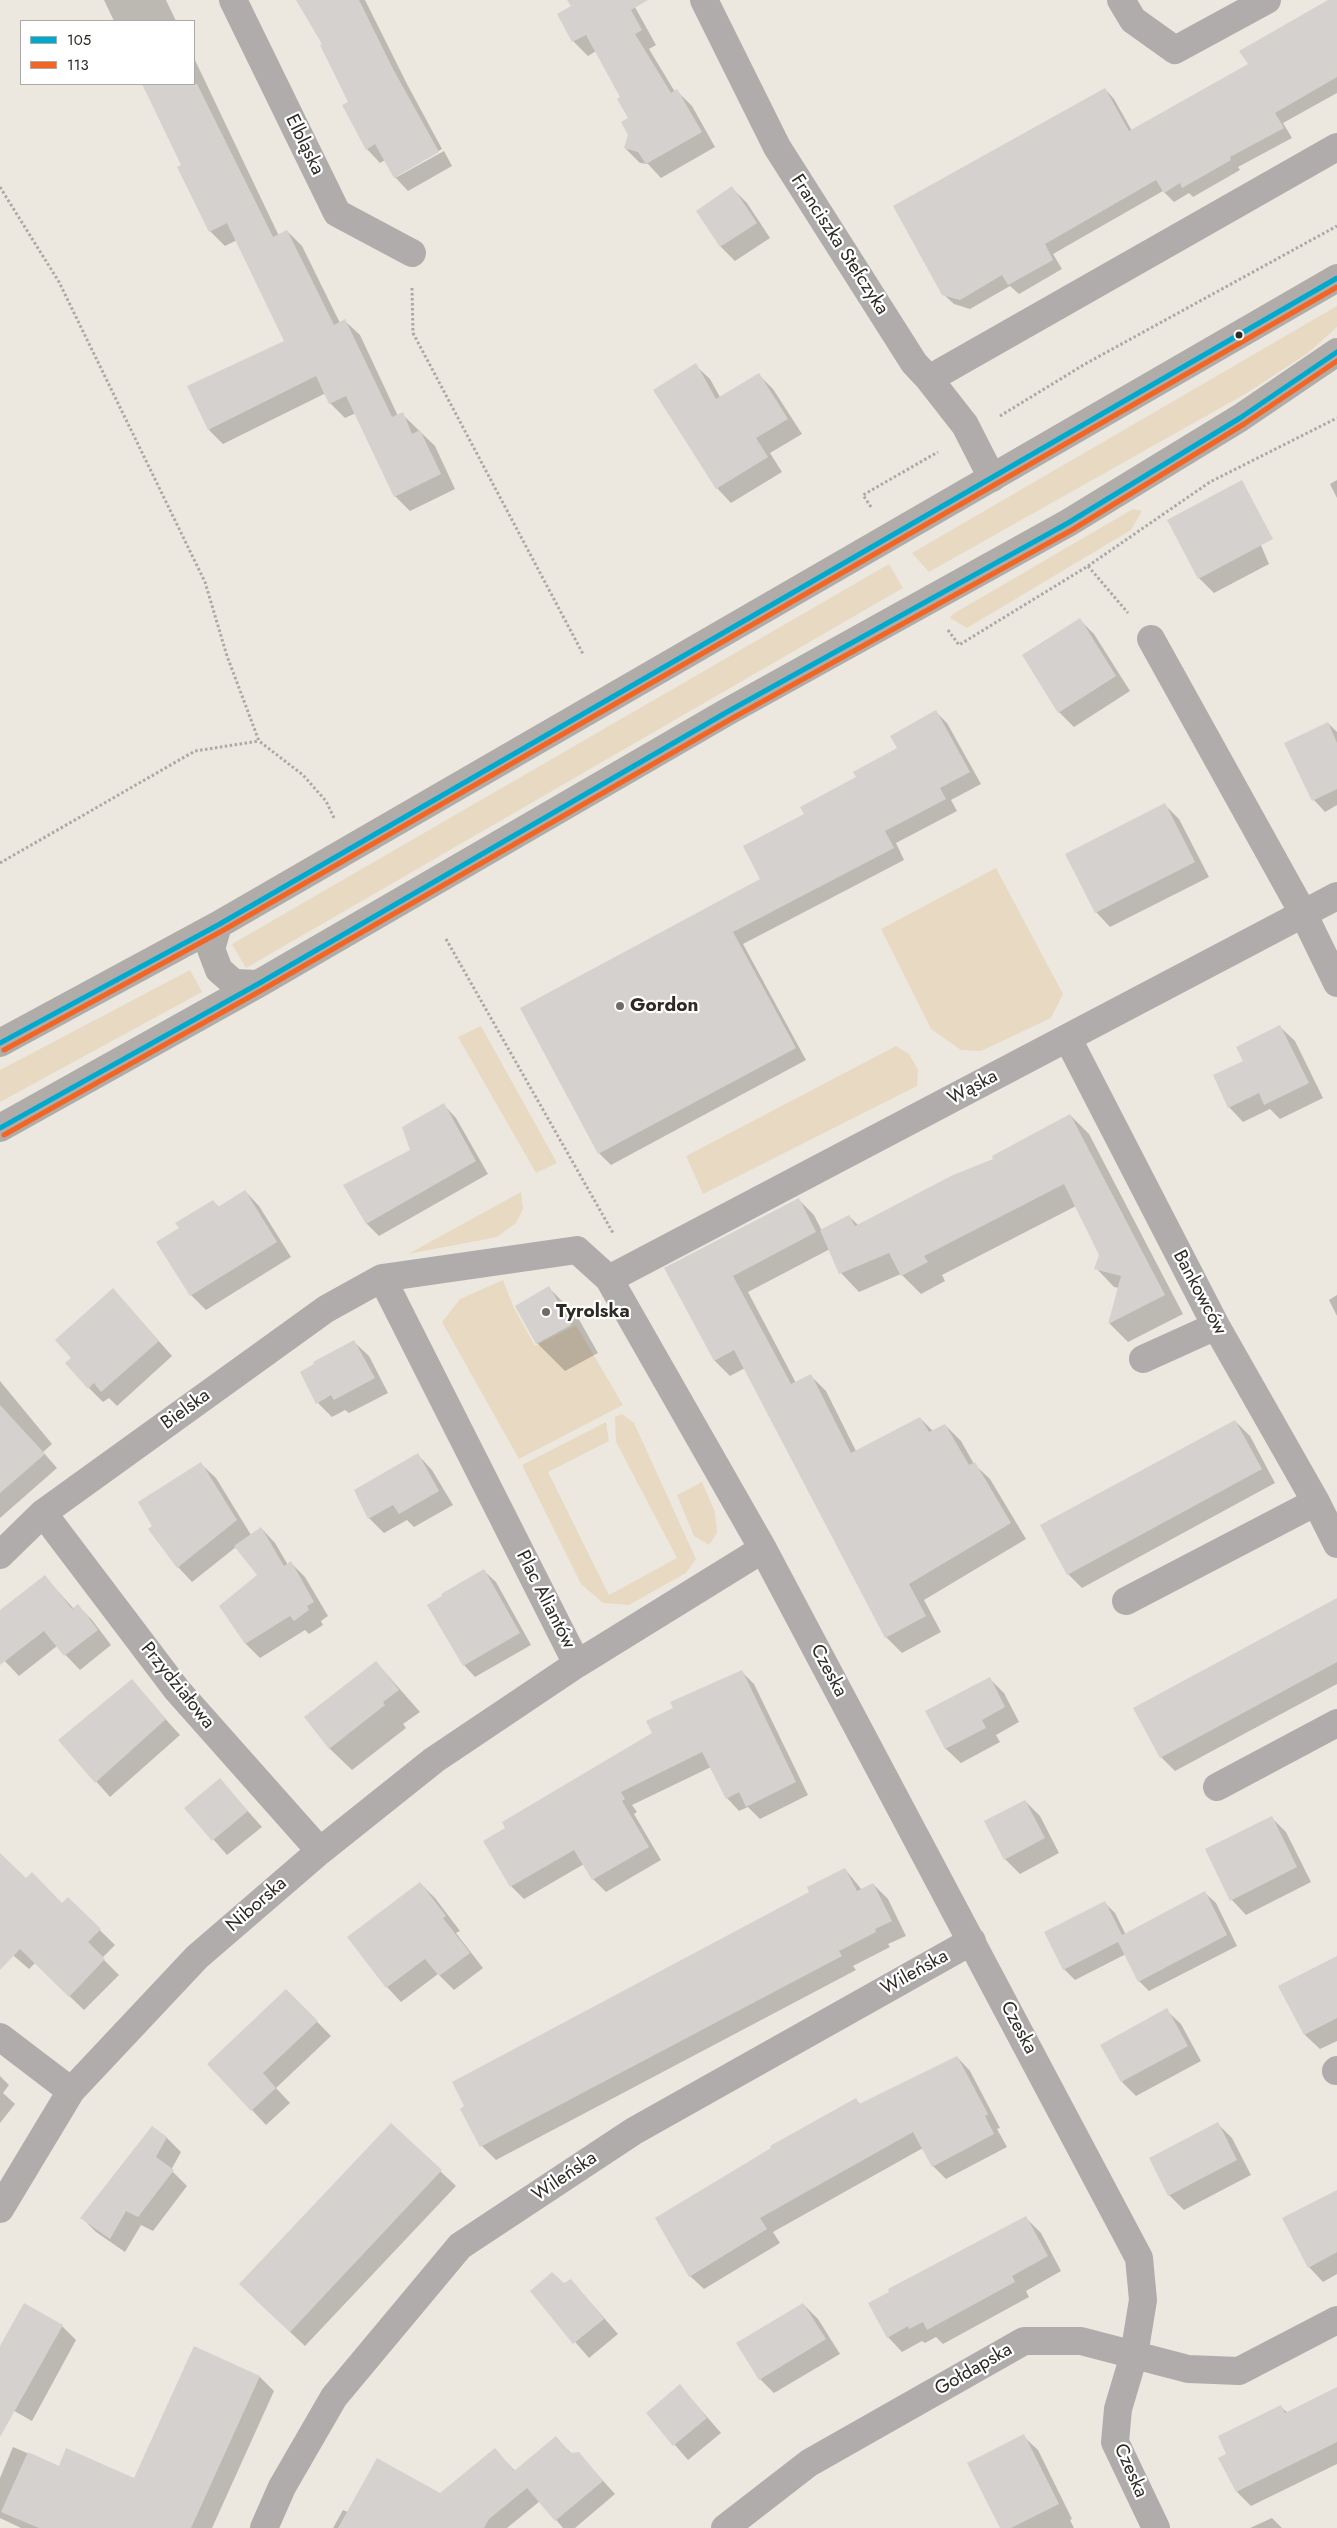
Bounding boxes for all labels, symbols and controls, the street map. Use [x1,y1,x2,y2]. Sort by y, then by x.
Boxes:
legend [20,20,195,85]
text: 105 [67,29,91,51]
text: 113 [67,54,89,76]
street label: Elbląska [280,111,328,179]
street label: Franciszka Stefczyka [785,171,893,319]
unlabelled marker [1234,330,1244,340]
place label: Gordon [630,995,698,1017]
marker: Gordon [614,1000,626,1012]
street label: Wąska [944,1065,1002,1111]
street label: Bankowców [1167,1247,1231,1339]
place label: Tyrolska [556,1301,630,1323]
marker: Tyrolska [540,1306,552,1318]
street label: Bielska [157,1385,215,1435]
street label: Plac Aliantów [511,1547,579,1653]
street label: Przydziałowa [135,1638,219,1734]
street label: Czeska [805,1641,851,1701]
street label: Niborska [222,1873,292,1937]
street label: Wileńska [878,1945,952,2001]
street label: Czeska [995,1998,1041,2058]
street label: Wileńska [528,2147,602,2207]
street label: Gołdapska [931,2339,1017,2401]
street label: Czeska [1108,2441,1152,2501]

